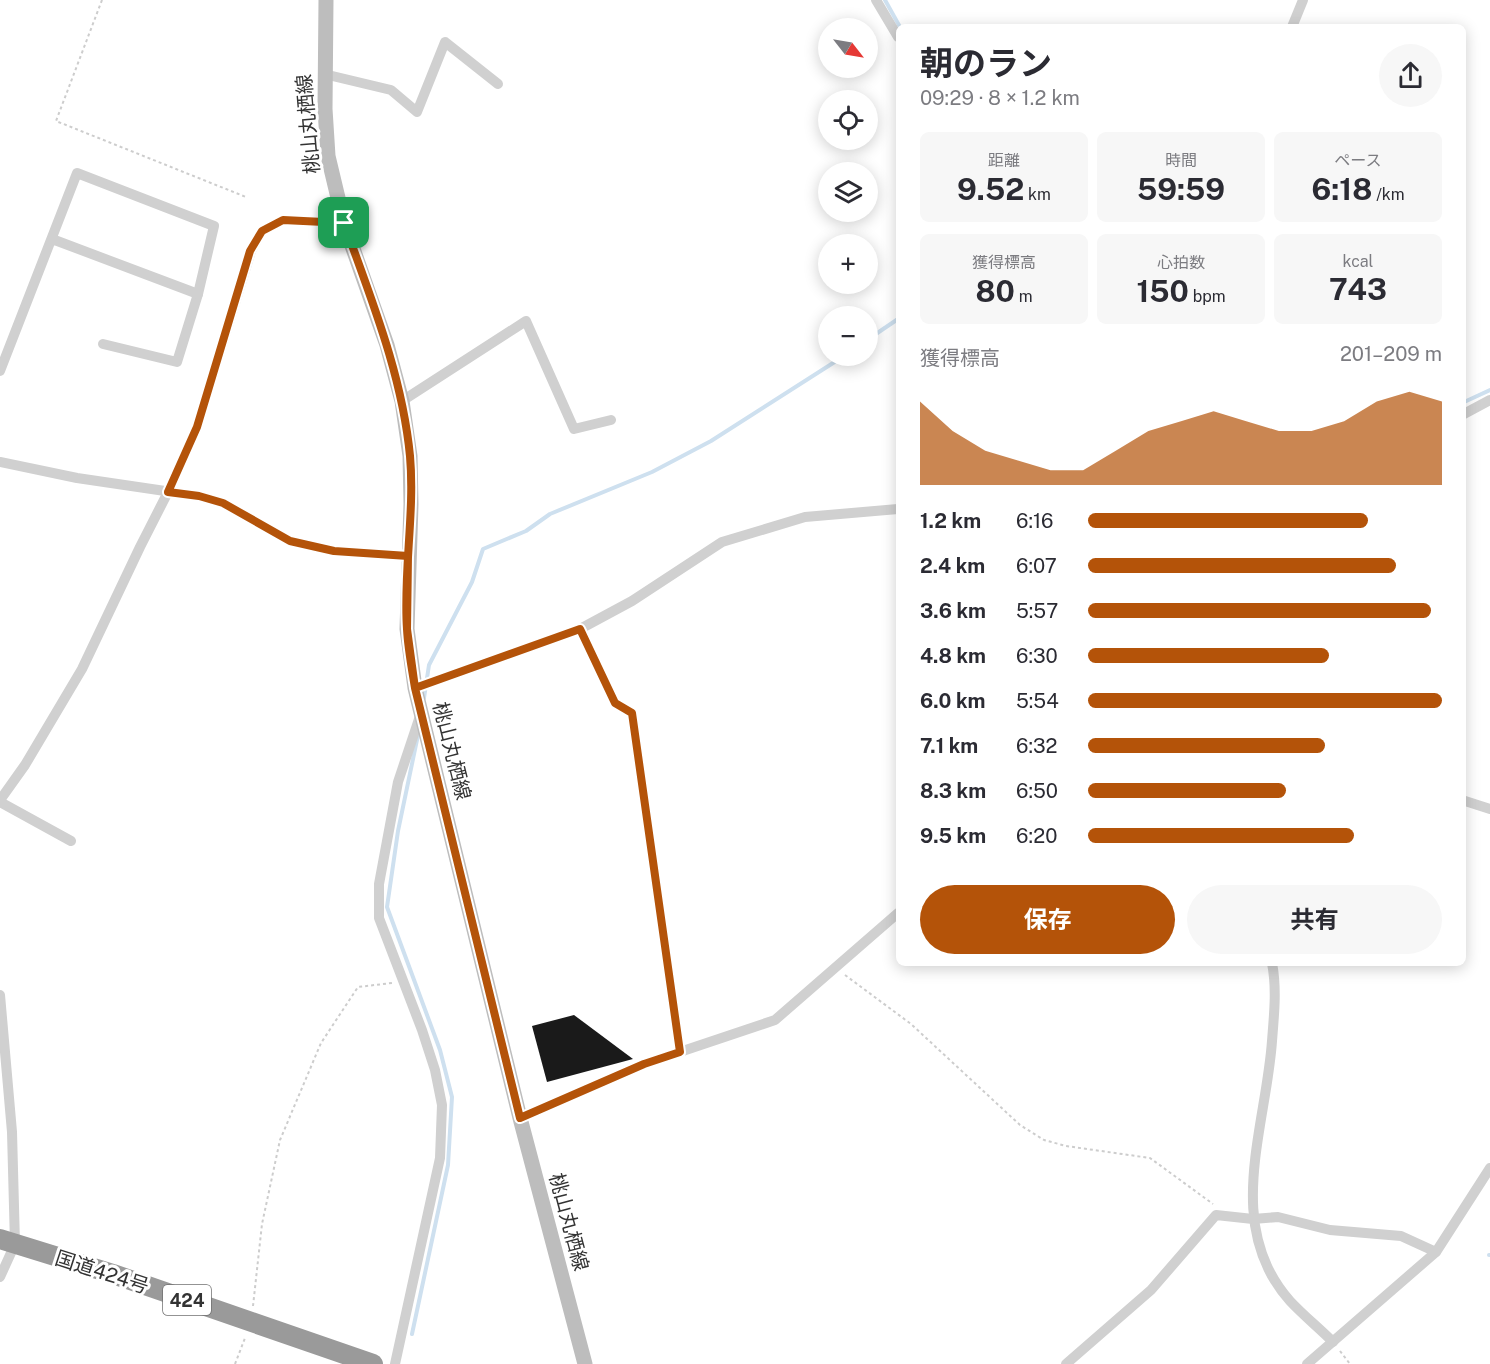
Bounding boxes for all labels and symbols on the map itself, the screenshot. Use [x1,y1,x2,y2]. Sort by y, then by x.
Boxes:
north arrow [818,18,878,78]
street label: 桃山丸栖線 [292,73,324,175]
pin [318,197,369,248]
street label: 桃山丸栖線 [428,700,476,802]
street label: 桃山丸栖線 [544,1171,594,1273]
street label: 国道424号 [52,1246,152,1298]
road number: 424 [163,1285,211,1315]

